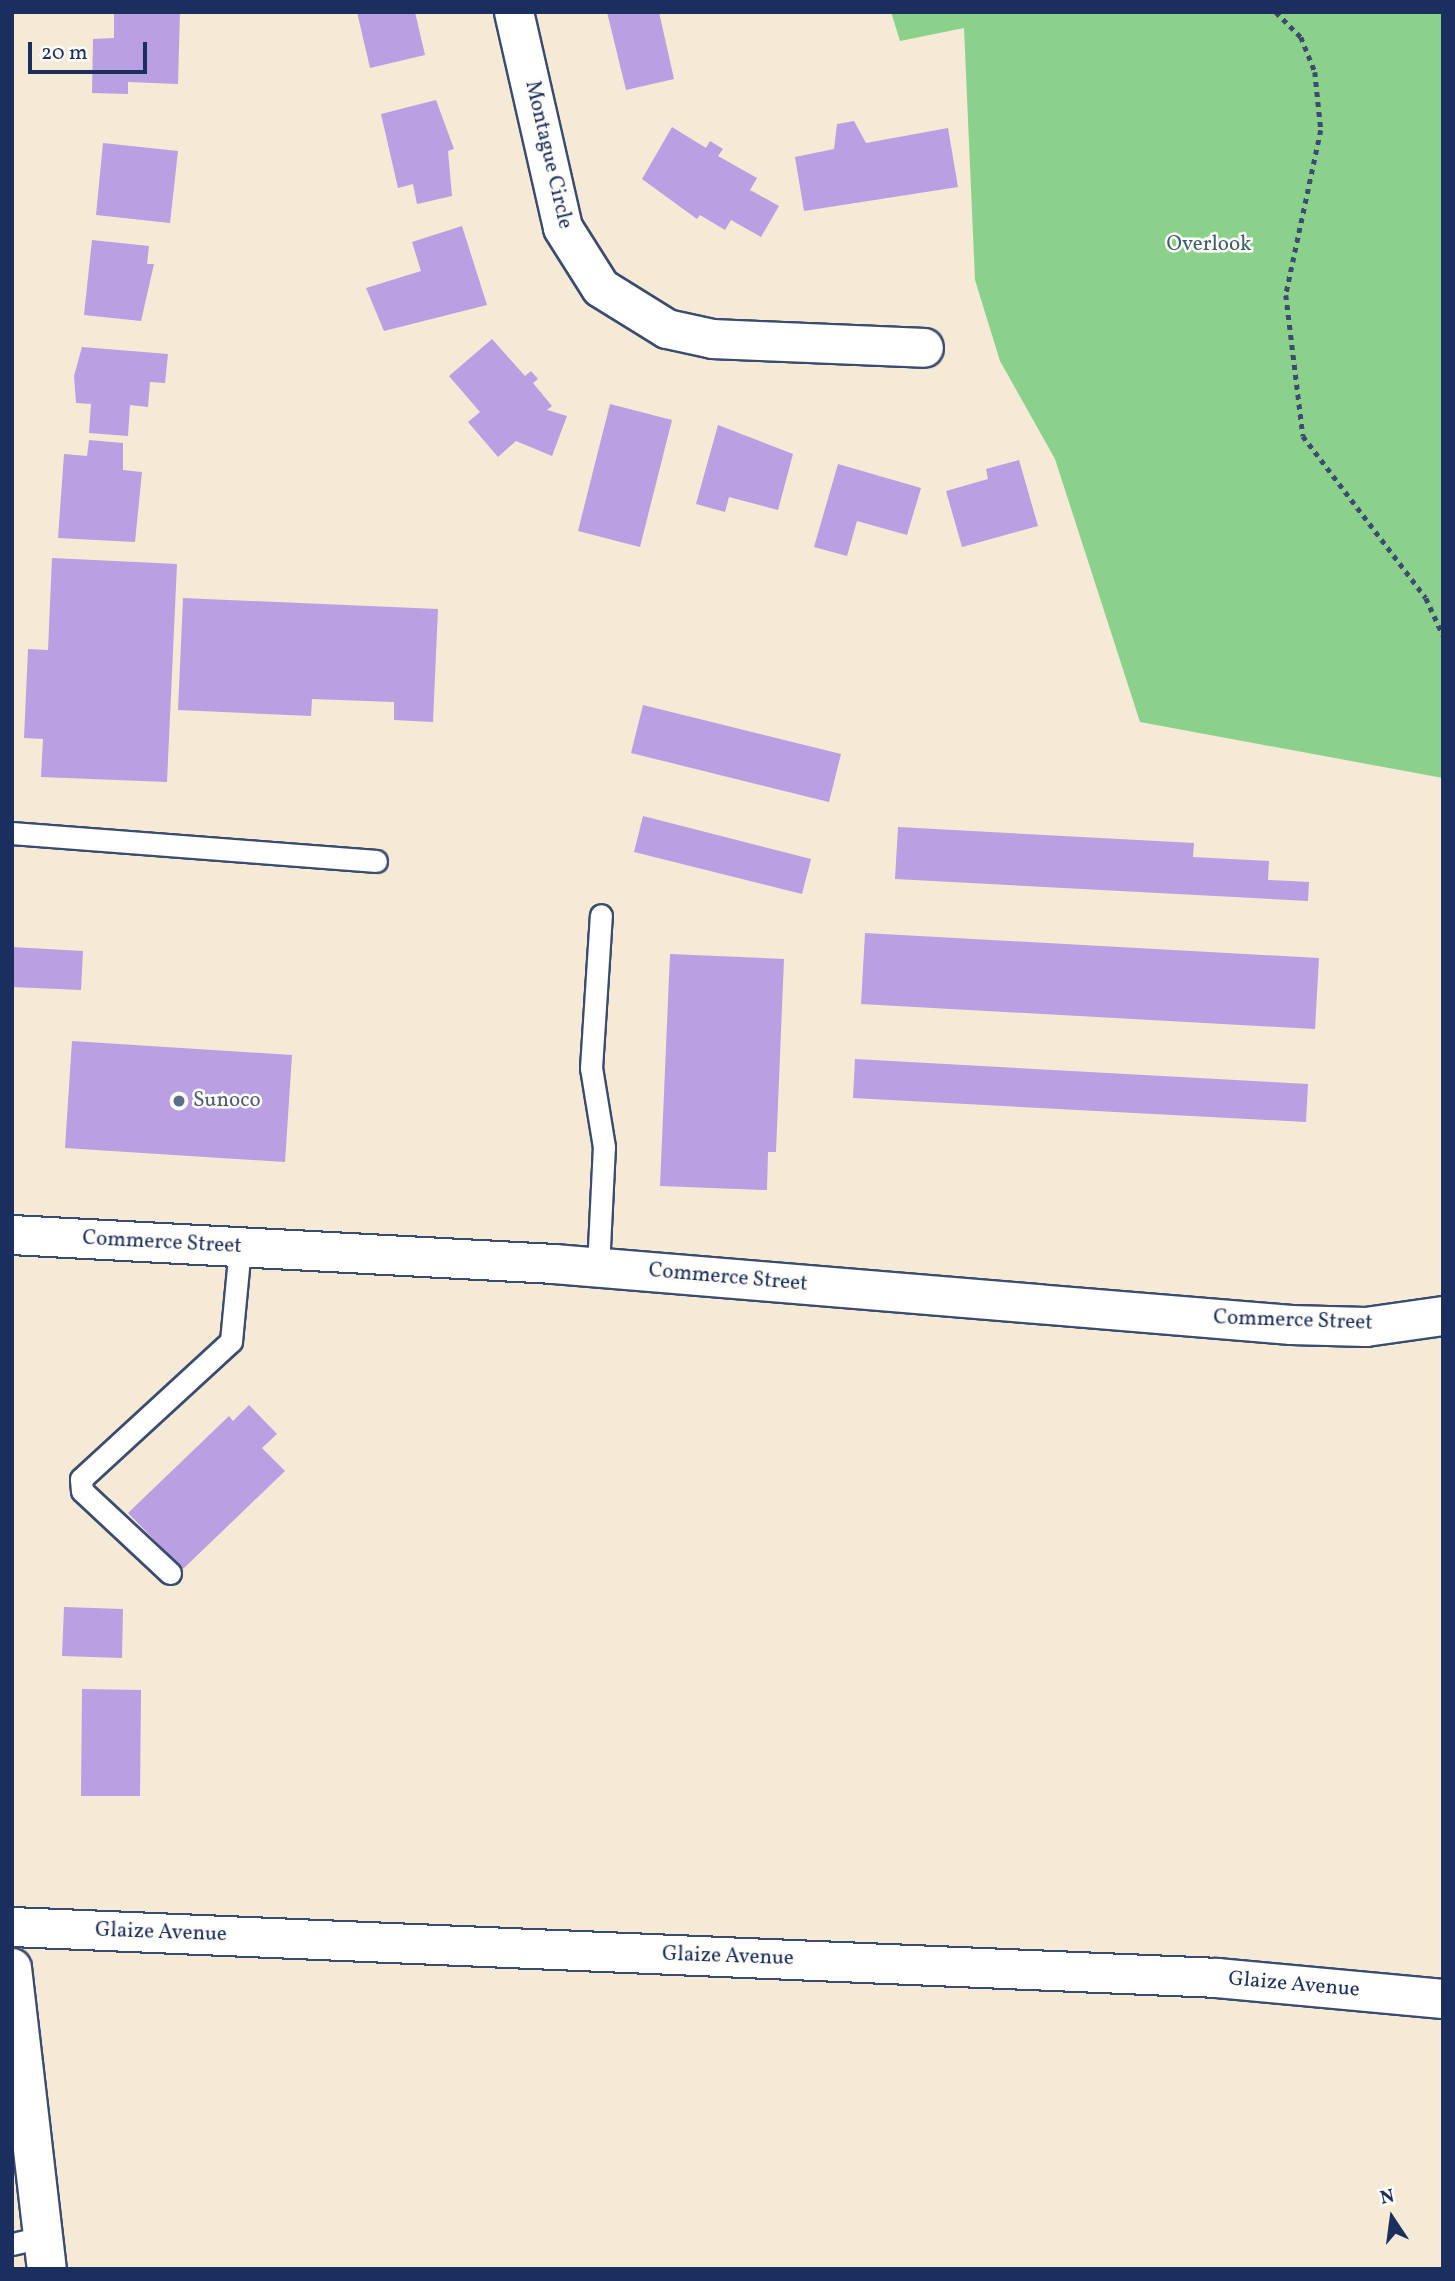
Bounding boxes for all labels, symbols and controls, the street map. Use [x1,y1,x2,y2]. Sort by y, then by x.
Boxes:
scale bar [32,28,150,72]
text: 20 m [41,39,87,68]
street label: Montague Circle [519,78,577,232]
park label: Overlook [1167,232,1251,258]
place label: Sunoco [193,1088,261,1114]
marker: Sunoco [171,1093,187,1109]
street label: Commerce Street [82,1226,242,1260]
street label: Commerce Street [648,1259,808,1297]
street label: Commerce Street [1213,1306,1373,1336]
street label: Glaize Avenue [95,1918,227,1948]
street label: Glaize Avenue [662,1942,794,1972]
street label: Glaize Avenue [1227,1967,1361,2003]
north arrow [1357,2183,1427,2253]
text: N [1378,2183,1397,2212]

